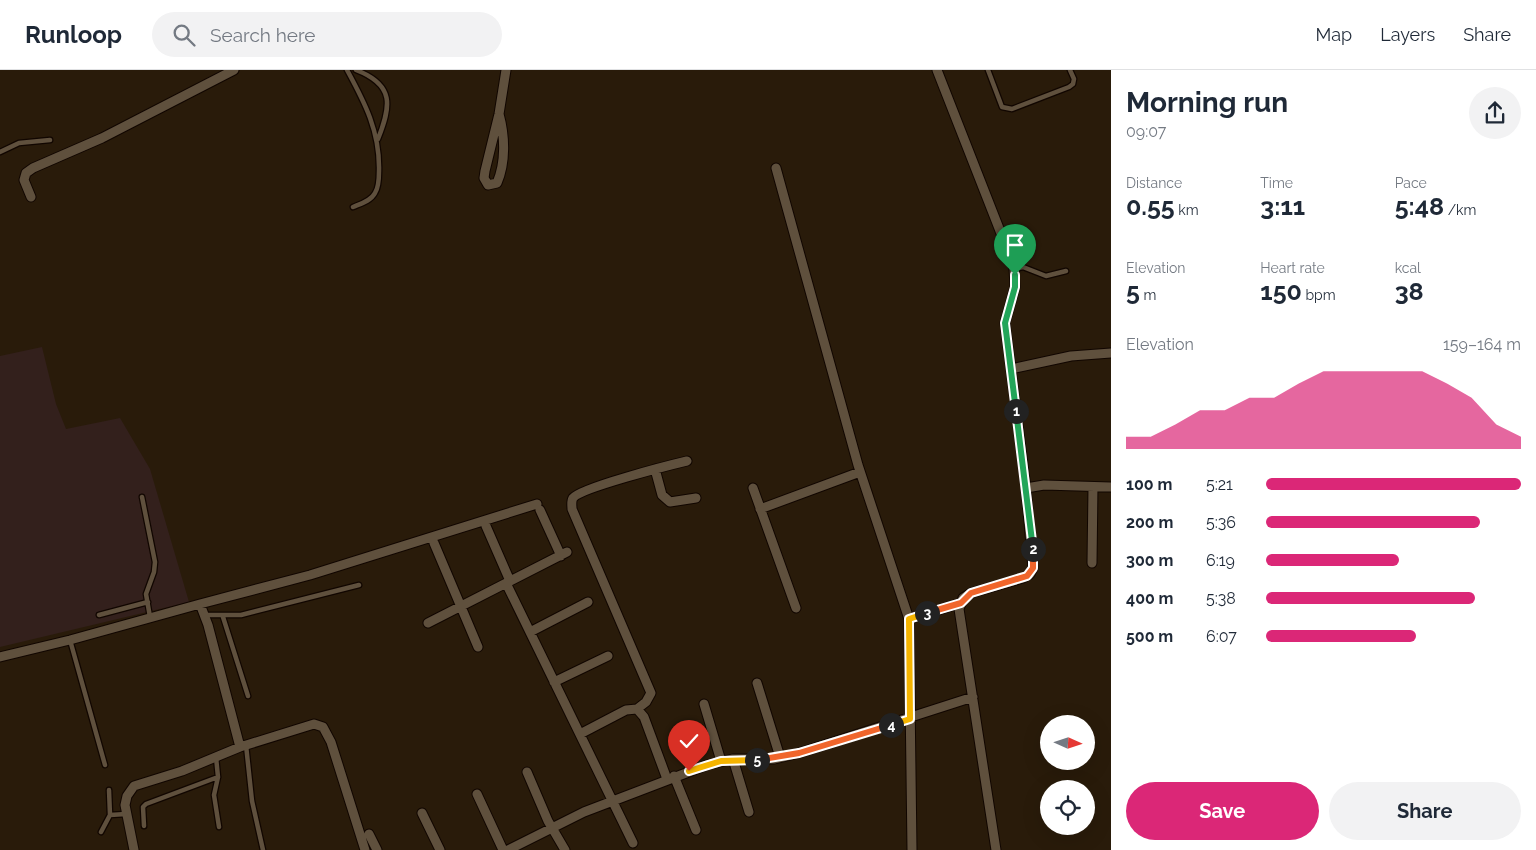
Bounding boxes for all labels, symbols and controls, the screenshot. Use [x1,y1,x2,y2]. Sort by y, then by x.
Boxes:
search box [152,12,502,57]
text: Runloop [25,20,122,49]
icon: search [170,21,198,49]
text: Search here [210,24,316,46]
text: Map [1316,24,1352,45]
text: Layers [1380,24,1435,45]
text: Share [1463,24,1511,45]
text: Morning run [1126,86,1288,119]
button: share [1469,87,1521,139]
text: 09:07 [1126,122,1166,141]
text: Distance [1126,175,1182,191]
text: Time [1260,175,1293,191]
text: Pace [1395,175,1427,191]
text: 0.55 [1126,191,1175,221]
text: 3:11 [1260,191,1305,221]
text: 5:48 [1395,191,1444,221]
text: km [1175,202,1199,218]
text: /km [1444,202,1476,218]
pin [994,224,1036,275]
icon: arrive [1001,231,1029,259]
text: Elevation [1126,260,1185,276]
text: Heart rate [1260,260,1325,276]
text: kcal [1395,260,1421,276]
text: 5 [1126,276,1140,306]
text: 150 [1260,276,1302,306]
text: 38 [1395,276,1424,306]
text: m [1140,287,1156,303]
text: bpm [1302,287,1336,303]
text: Elevation [1126,335,1194,354]
text: 159–164 m [1443,335,1521,354]
pin: 1 [1004,398,1028,424]
text: 1 [1013,403,1020,419]
text: 100 m [1126,475,1172,494]
text: 5:21 [1206,475,1233,494]
text: 200 m [1126,513,1173,532]
text: 5:36 [1206,513,1236,532]
pin: 2 [1020,536,1046,562]
text: 2 [1030,541,1037,557]
text: 300 m [1126,551,1173,570]
text: 6:19 [1206,551,1235,570]
text: 400 m [1126,589,1174,608]
text: 5:38 [1206,589,1236,608]
pin: 3 [914,600,940,626]
text: 3 [924,605,931,621]
text: 500 m [1126,627,1173,646]
text: 6:07 [1206,627,1237,646]
pin: 4 [878,712,904,738]
north arrow [1040,715,1095,770]
map controls [1040,715,1095,835]
text: 4 [888,717,896,733]
pin [668,720,710,771]
icon: check [675,727,703,755]
pin: 5 [744,748,770,772]
text: 5 [754,752,761,768]
button: locate [1040,780,1095,835]
button: Save [1126,782,1319,840]
button: Share [1329,782,1521,840]

